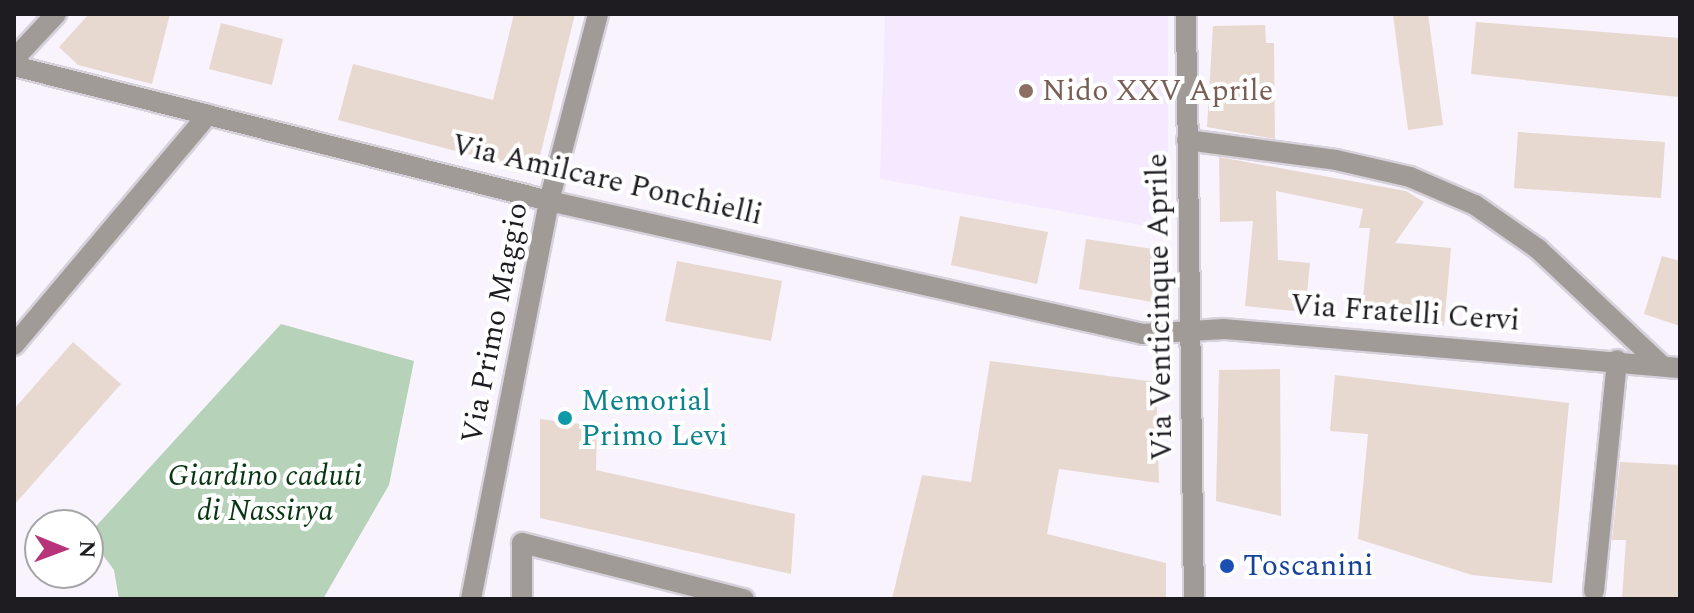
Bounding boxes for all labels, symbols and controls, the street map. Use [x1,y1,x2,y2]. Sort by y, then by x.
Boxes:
place label: Nido XXV Aprile [1042,73,1273,109]
marker: Nido XXV Aprile [1017,82,1035,100]
street label: Via Amilcare Ponchielli [448,127,766,233]
street label: Via Venticinque Aprile [1139,153,1181,461]
street label: Via Primo Maggio [454,200,536,446]
street label: Via Fratelli Cervi [1289,287,1521,339]
place label: Memorial Primo Levi [581,383,728,454]
marker: Memorial Primo Levi [556,409,574,427]
park label: Giardino caduti di Nassirya [168,458,362,528]
north arrow [24,509,104,589]
text: N [70,540,103,559]
place label: Toscanini [1243,548,1373,584]
marker: Toscanini [1218,557,1236,575]

